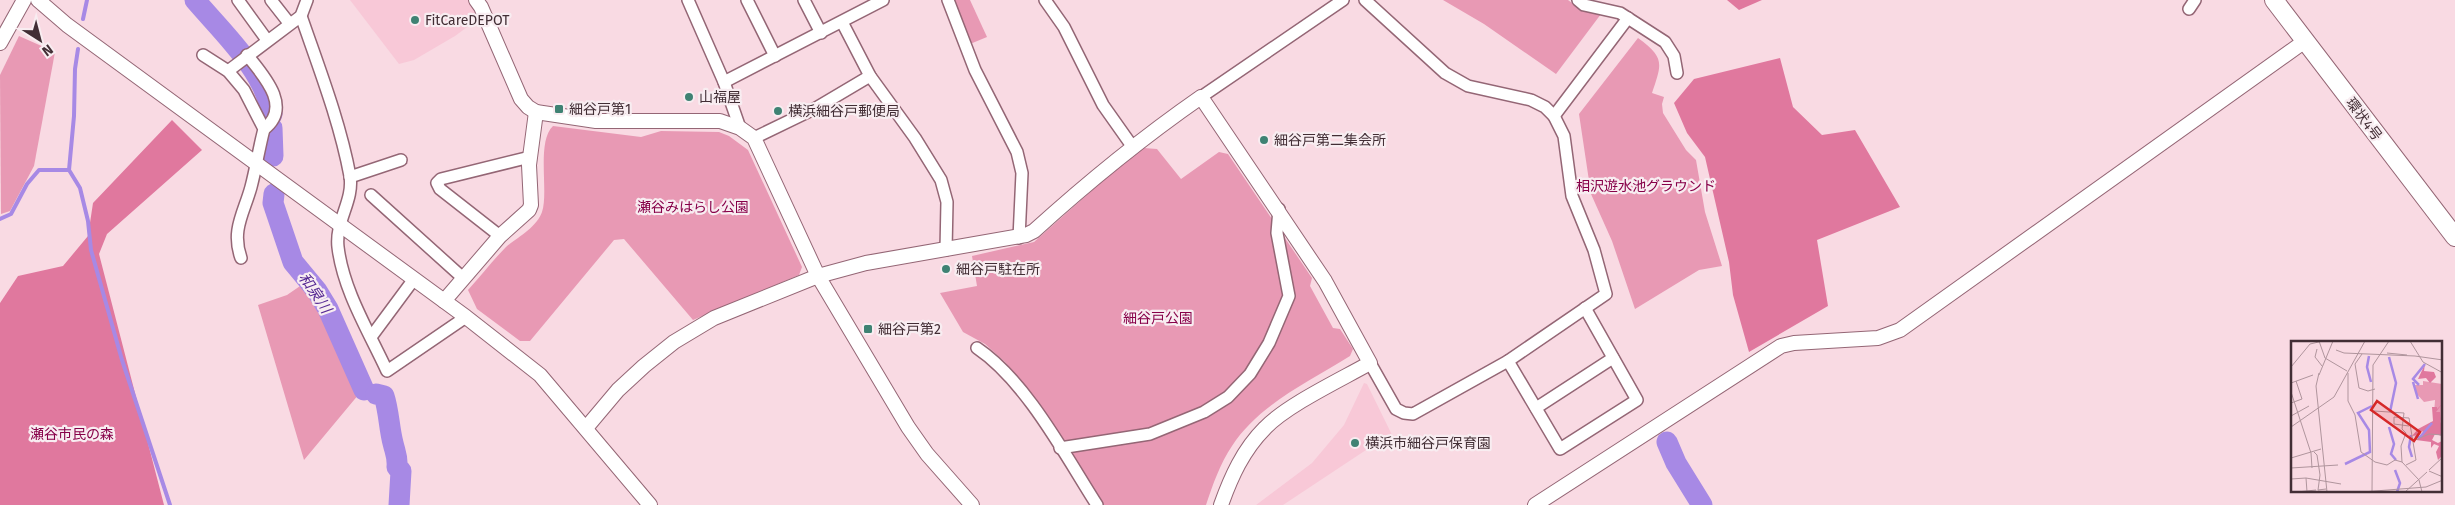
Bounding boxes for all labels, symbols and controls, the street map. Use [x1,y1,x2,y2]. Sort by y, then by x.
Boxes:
place label: FitCareDEPOT [425,12,510,29]
marker: FitCareDEPOT [409,14,421,26]
north arrow [15,15,65,65]
text: N [39,41,56,60]
place label: 山福屋 [699,89,741,106]
marker: 山福屋 [683,91,695,103]
street label: 環状4号 [2342,94,2385,144]
place label: 細谷戸第1 [569,101,631,118]
marker: 細谷戸第1 [553,103,565,115]
place label: 横浜細谷戸郵便局 [788,103,900,120]
marker: 横浜細谷戸郵便局 [772,105,784,117]
place label: 細谷戸第二集会所 [1274,132,1386,149]
marker: 細谷戸第二集会所 [1258,134,1270,146]
park label: 相沢遊水池グラウンド [1576,178,1716,195]
park label: 瀬谷みはらし公園 [637,199,749,216]
place label: 細谷戸駐在所 [956,261,1040,278]
marker: 細谷戸駐在所 [940,263,952,275]
water label: 和泉川 [295,269,336,318]
park label: 細谷戸公園 [1123,310,1193,327]
place label: 細谷戸第2 [878,321,941,338]
marker: 細谷戸第2 [862,323,874,335]
inset map [2291,341,2442,492]
park label: 瀬谷市民の森 [30,426,114,443]
place label: 横浜市細谷戸保育園 [1365,435,1491,452]
marker: 横浜市細谷戸保育園 [1349,437,1361,449]

